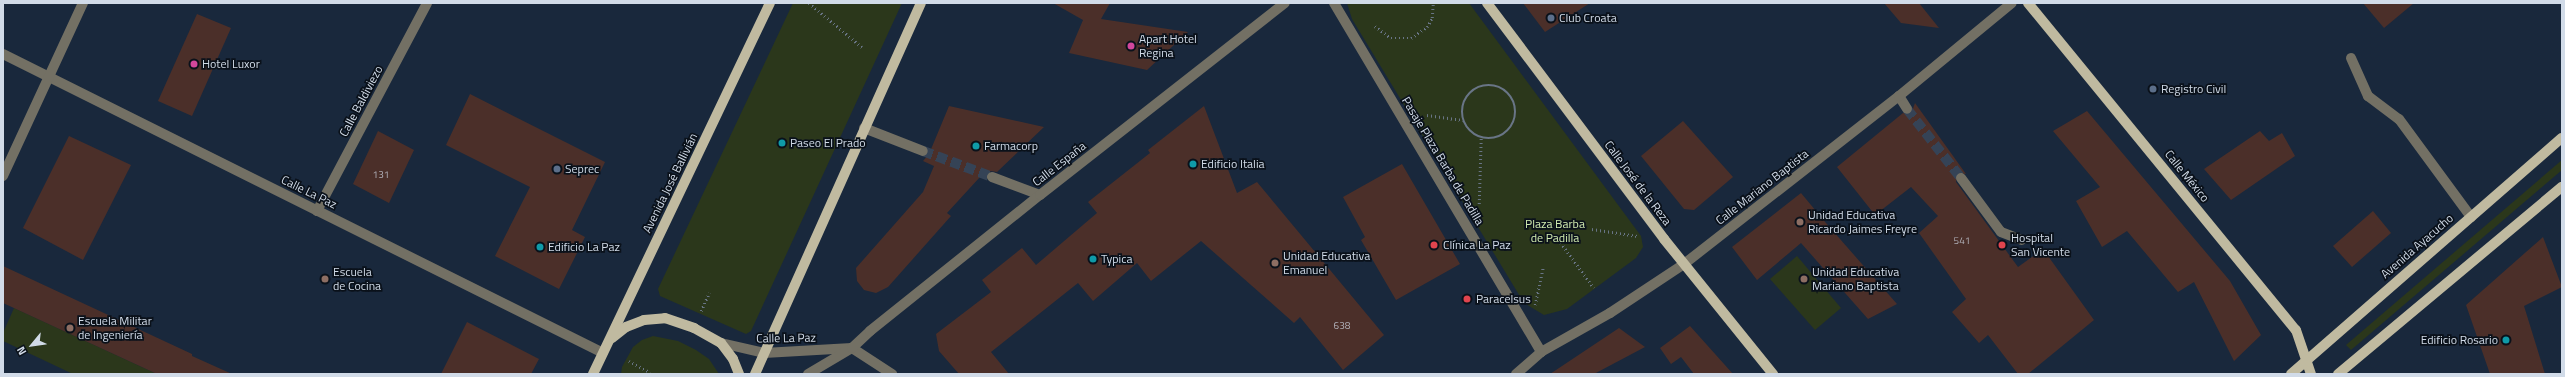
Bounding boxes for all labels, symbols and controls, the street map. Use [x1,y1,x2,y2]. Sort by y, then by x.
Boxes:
place label: Club Croata [1559,11,1617,25]
marker: Club Croata [1546,13,1556,23]
place label: Apart Hotel Regina [1139,32,1197,60]
marker: Apart Hotel Regina [1126,41,1136,51]
place label: Hotel Luxor [202,57,260,71]
marker: Hotel Luxor [189,59,199,69]
street label: Calle Baldiviezo [336,63,386,139]
place label: Registro Civil [2161,82,2226,96]
marker: Registro Civil [2148,84,2158,94]
street label: Pasaje Plaza Barba de Padilla [1399,94,1487,228]
street label: Avenida José Ballivián [640,131,700,235]
place label: Paseo El Prado [790,136,866,150]
marker: Paseo El Prado [777,138,787,148]
street label: Calle José de la Reza [1602,138,1674,228]
place label: Farmacorp [984,139,1038,153]
street label: Calle España [1029,139,1089,189]
marker: Farmacorp [971,141,981,151]
street label: Calle Mariano Baptista [1713,146,1811,228]
street label: Calle México [2162,147,2212,205]
place label: Edificio Italia [1201,157,1265,171]
marker: Edificio Italia [1188,159,1198,169]
place label: Seprec [565,162,599,176]
marker: Seprec [552,164,562,174]
house number: 131 [373,169,389,181]
street label: Calle La Paz [279,172,339,212]
place label: Unidad Educativa Ricardo Jaimes Freyre [1808,208,1917,236]
street label: Avenida Ayacucho [2378,211,2456,281]
park label: Plaza Barba de Padilla [1525,217,1585,245]
marker: Unidad Educativa Ricardo Jaimes Freyre [1795,217,1805,227]
place label: Hospital San Vicente [2011,231,2070,259]
house number: 541 [1954,235,1970,247]
place label: Clínica La Paz [1443,238,1511,252]
marker: Clínica La Paz [1428,239,1440,251]
marker: Hospital San Vicente [1996,239,2008,251]
place label: Edificio La Paz [548,240,620,254]
marker: Edificio La Paz [535,242,545,252]
place label: Unidad Educativa Emanuel [1283,249,1370,277]
place label: Typica [1101,252,1132,266]
marker: Typica [1088,254,1098,264]
marker: Unidad Educativa Emanuel [1270,258,1280,268]
place label: Escuela de Cocina [333,265,381,293]
place label: Unidad Educativa Mariano Baptista [1812,265,1899,293]
marker: Escuela de Cocina [320,274,330,284]
marker: Unidad Educativa Mariano Baptista [1799,274,1809,284]
place label: Paracelsus [1476,292,1531,306]
marker: Paracelsus [1461,293,1473,305]
place label: Escuela Militar de Ingeniería [78,314,152,342]
house number: 638 [1334,320,1350,332]
marker: Escuela Militar de Ingeniería [65,323,75,333]
north arrow [12,325,52,365]
street label: Calle La Paz [756,330,816,346]
place label: Edificio Rosario [2421,333,2498,347]
marker: Edificio Rosario [2501,335,2511,345]
text: N [13,344,30,358]

